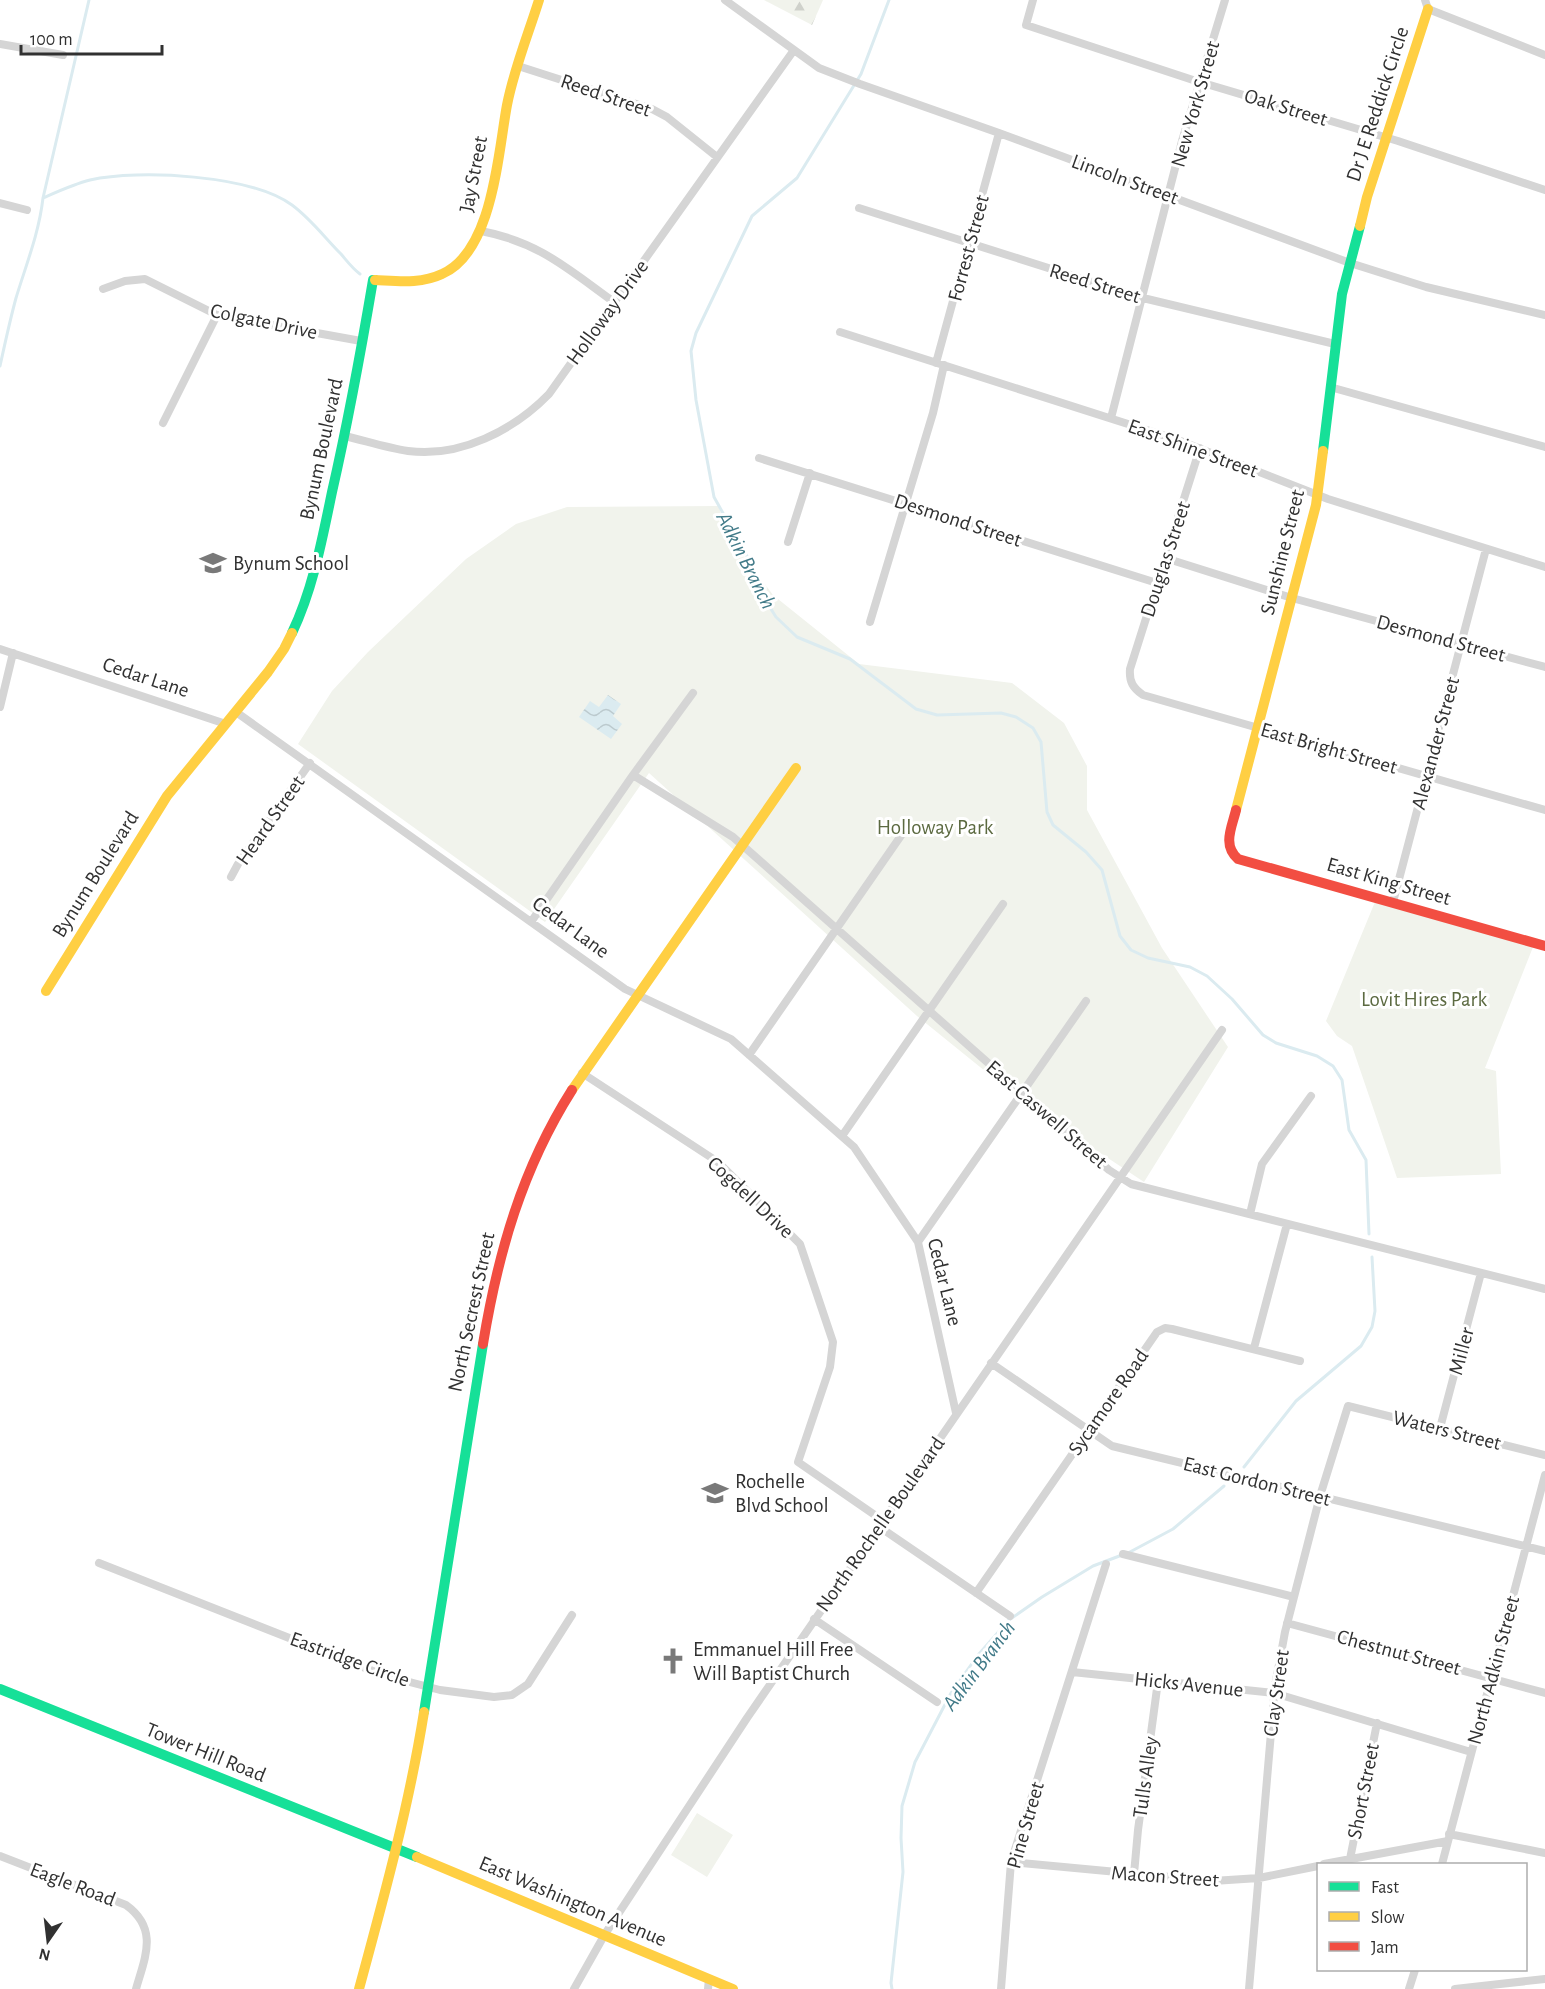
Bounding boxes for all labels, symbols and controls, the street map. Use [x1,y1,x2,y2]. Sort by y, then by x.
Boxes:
scale bar [21,18,162,56]
street label: Dr J E Reddick Circle [1343,24,1412,184]
text: 100 m [30,31,73,49]
street label: New York Street [1167,38,1224,170]
street label: Reed Street [558,70,654,121]
street label: Oak Street [1242,85,1330,130]
street label: Jay Street [456,134,491,214]
street label: Lincoln Street [1069,150,1181,209]
street label: Forrest Street [944,192,993,304]
street label: Holloway Drive [562,256,652,369]
street label: Reed Street [1047,260,1143,307]
street label: Colgate Drive [208,300,319,343]
street label: Bynum Boulevard [296,376,347,522]
street label: East Shine Street [1125,415,1261,482]
street label: Sunshine Street [1257,487,1308,617]
street label: Desmond Street [892,490,1024,551]
street label: Douglas Street [1137,498,1194,620]
water label: Adkin Branch [712,507,780,613]
school or university icon: Bynum School [198,548,228,578]
place label: Bynum School [233,553,349,574]
street label: Desmond Street [1374,611,1508,666]
street label: Cedar Lane [100,654,192,701]
street label: Alexander Street [1408,674,1463,812]
street label: East Bright Street [1258,719,1400,778]
street label: Heard Street [232,772,309,869]
street label: Bynum Boulevard [48,807,143,941]
park label: Holloway Park [877,817,994,838]
street label: East King Street [1325,854,1454,909]
street label: Cedar Lane [528,893,613,962]
park label: Lovit Hires Park [1361,989,1487,1010]
street label: East Caswell Street [982,1056,1111,1173]
street label: Cogdell Drive [704,1152,798,1242]
street label: North Secrest Street [444,1230,499,1394]
street label: Cedar Lane [923,1236,966,1328]
street label: Miller [1445,1325,1478,1377]
street label: Sycamore Road [1064,1345,1153,1459]
street label: Waters Street [1391,1407,1503,1454]
street label: North Rochelle Boulevard [812,1433,949,1615]
street label: East Gordon Street [1181,1453,1333,1510]
place label: Rochelle Blvd School [735,1471,829,1516]
school or university icon: Rochelle Blvd School [700,1478,730,1508]
street label: North Adkin Street [1464,1593,1523,1747]
water label: Adkin Branch [938,1617,1019,1715]
street label: Chestnut Street [1335,1626,1463,1679]
street label: Eastridge Circle [287,1628,412,1691]
place label: Emmanuel Hill Free Will Baptist Church [693,1639,853,1684]
church icon: Emmanuel Hill Free Will Baptist Church [658,1646,688,1676]
street label: Clay Street [1260,1648,1293,1738]
street label: Hicks Avenue [1133,1668,1245,1701]
street label: Tower Hill Road [143,1719,269,1786]
street label: Tulls Alley [1129,1735,1162,1819]
street label: Short Street [1344,1741,1383,1841]
street label: Pine Street [1003,1779,1048,1871]
street label: East Washington Avenue [476,1852,670,1950]
street label: Eagle Road [27,1859,119,1910]
street label: Macon Street [1110,1862,1220,1891]
legend [1317,1863,1527,1971]
text: Fast [1371,1879,1399,1897]
text: Slow [1371,1909,1404,1927]
north arrow [18,1911,78,1971]
text: Jam [1371,1939,1399,1957]
text: N [37,1945,52,1964]

